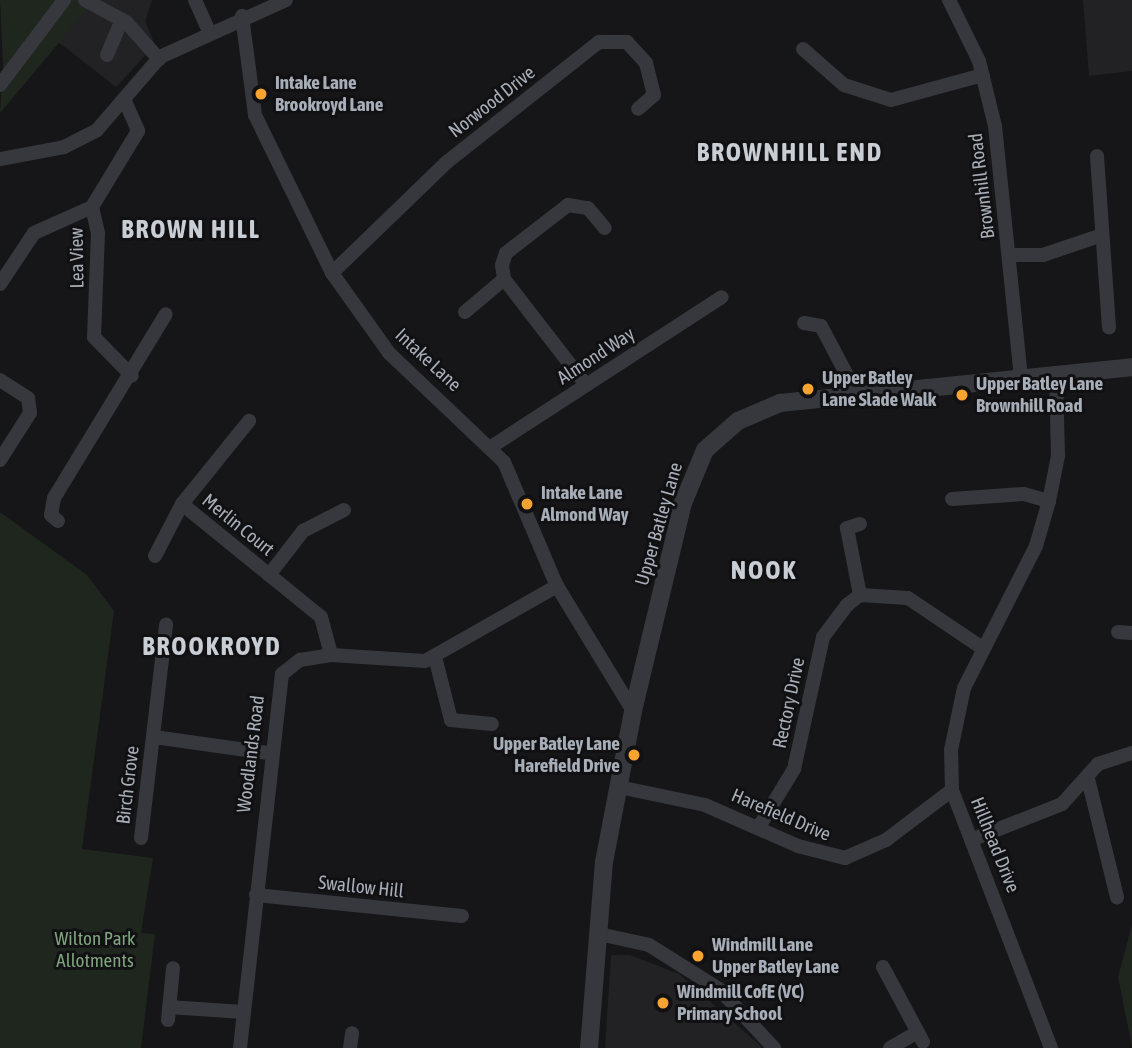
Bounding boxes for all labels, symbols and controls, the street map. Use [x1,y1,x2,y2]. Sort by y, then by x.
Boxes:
street label: Norwood Drive [444,61,540,143]
place label: Intake Lane Brookroyd Lane [275,72,383,116]
marker: Intake Lane Brookroyd Lane [253,86,269,102]
street label: Brownhill Road [964,132,1000,240]
district label: BROWNHILL END [698,137,882,169]
district label: BROWN HILL [122,214,260,246]
street label: Lea View [65,227,89,289]
street label: Almond Way [553,323,639,389]
street label: Intake Lane [390,324,466,396]
place label: Upper Batley Lane Slade Walk [822,367,936,411]
place label: Upper Batley Lane Brownhill Road [976,373,1103,417]
marker: Upper Batley Lane Slade Walk [800,381,816,397]
marker: Upper Batley Lane Brownhill Road [954,387,970,403]
street label: Upper Batley Lane [631,460,687,588]
place label: Intake Lane Almond Way [541,482,629,526]
street label: Merlin Court [198,489,278,561]
marker: Intake Lane Almond Way [519,496,535,512]
district label: NOOK [731,555,797,587]
district label: BROOKROYD [143,631,281,663]
street label: Rectory Drive [768,656,810,750]
street label: Woodlands Road [233,694,269,814]
place label: Upper Batley Lane Harefield Drive [493,733,620,777]
street label: Birch Grove [112,745,144,825]
marker: Upper Batley Lane Harefield Drive [626,747,642,763]
street label: Harefield Drive [728,784,834,846]
street label: Hillhead Drive [966,794,1024,896]
street label: Swallow Hill [317,871,405,903]
park label: Wilton Park Allotments [55,928,135,972]
place label: Windmill Lane Upper Batley Lane [712,934,839,978]
marker: Windmill Lane Upper Batley Lane [690,948,706,964]
place label: Windmill CofE (VC) Primary School [677,981,804,1025]
marker: Windmill CofE (VC) Primary School [655,995,671,1011]

